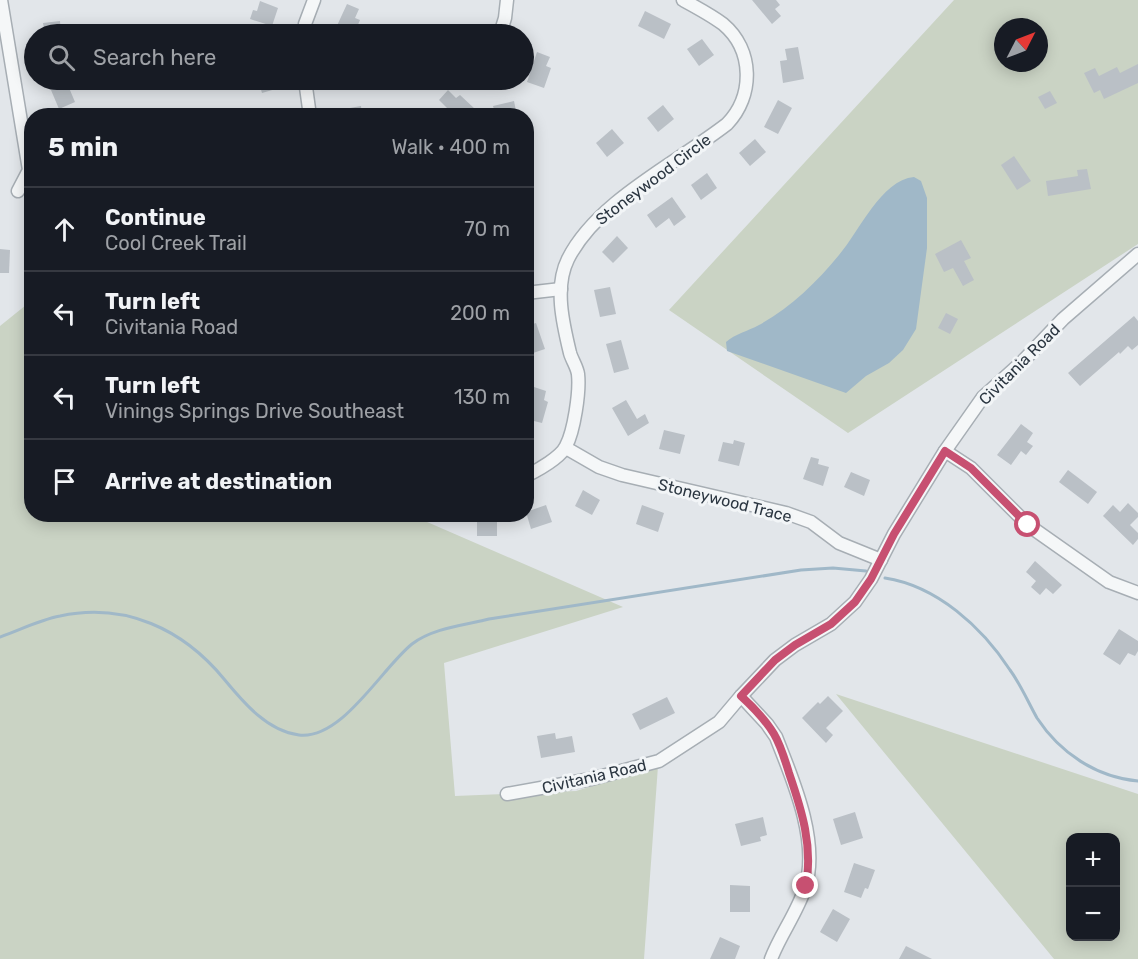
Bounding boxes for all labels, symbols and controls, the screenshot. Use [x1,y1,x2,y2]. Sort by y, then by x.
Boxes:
north arrow [994,18,1048,72]
search box [24,24,534,90]
icon: search [45,41,78,74]
text: Search here [93,44,216,71]
street label: Stoneywood Circle [592,130,715,229]
text: 5 min [48,132,118,163]
text: Walk · 400 m [391,135,510,159]
text: Continue [105,204,206,231]
icon: ahead [48,213,81,246]
text: 70 m [464,217,510,241]
text: Cool Creek Trail [105,231,247,255]
text: Turn left [105,288,200,315]
icon: left [48,297,81,330]
text: 200 m [450,301,510,325]
text: Civitania Road [105,315,238,339]
street label: Civitania Road [975,320,1064,409]
text: Turn left [105,372,200,399]
icon: left [48,381,81,414]
text: 130 m [454,385,510,409]
text: Vinings Springs Drive Southeast [105,399,404,423]
icon: arrive [48,465,81,498]
text: Arrive at destination [105,468,332,495]
street label: Stoneywood Trace [656,475,794,526]
route start [1014,511,1040,537]
street label: Civitania Road [540,755,648,798]
map controls [1066,833,1120,941]
button: + [1066,833,1120,887]
route end [792,872,818,898]
button: − [1066,887,1120,941]

